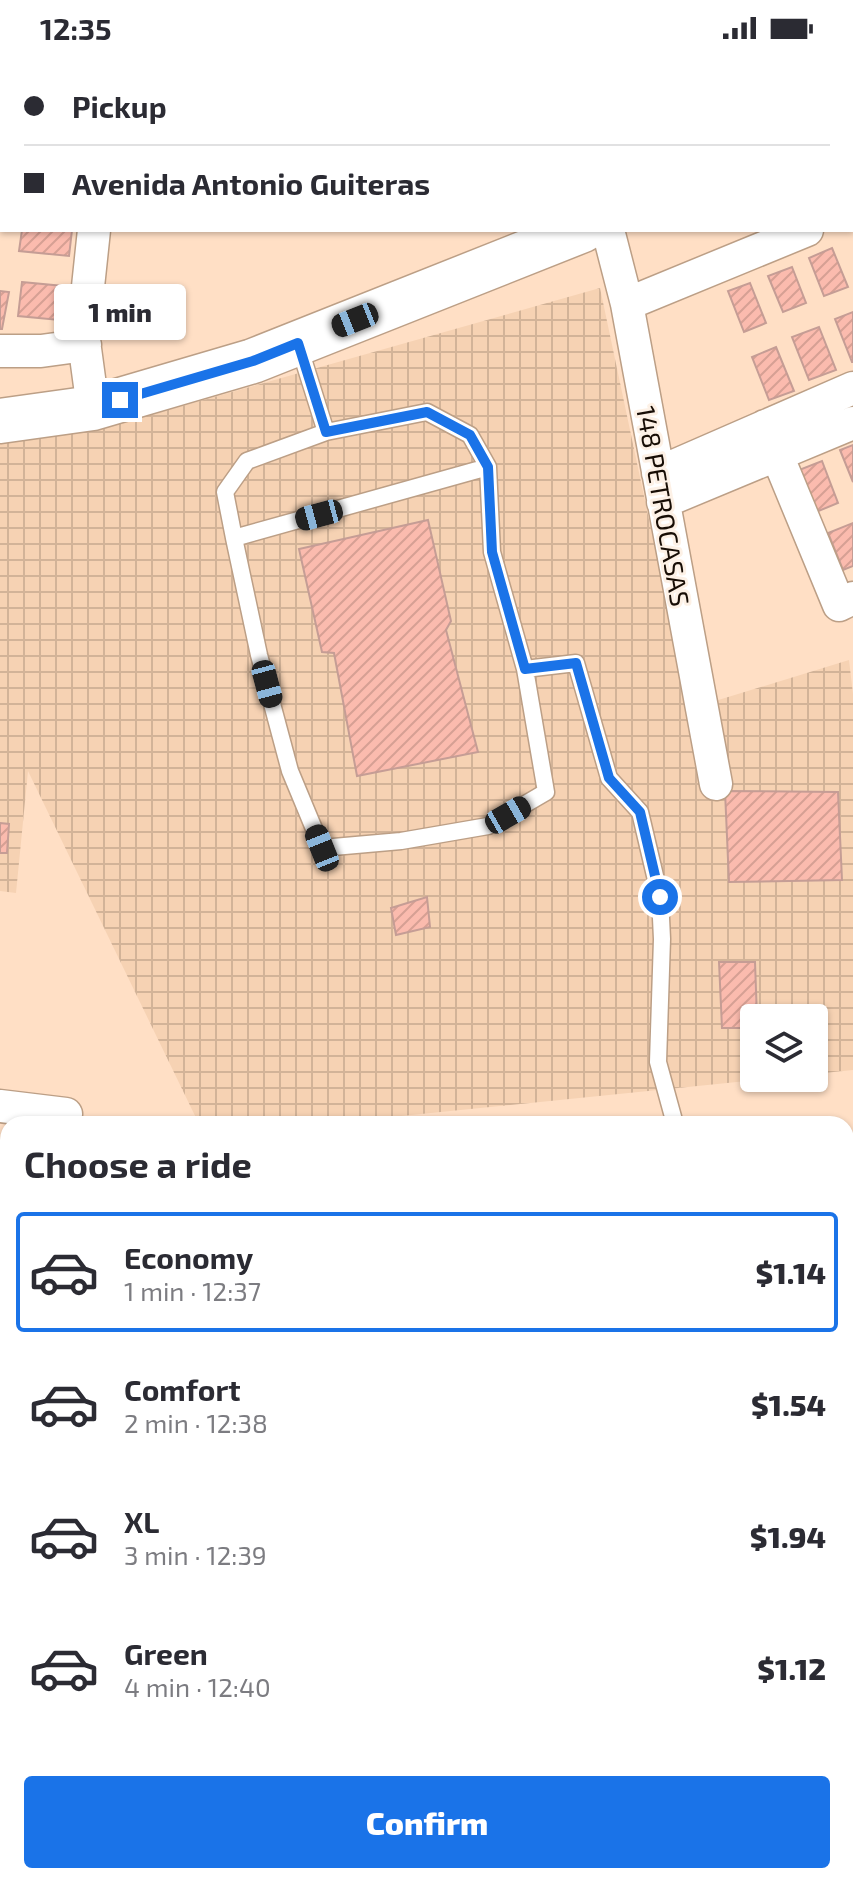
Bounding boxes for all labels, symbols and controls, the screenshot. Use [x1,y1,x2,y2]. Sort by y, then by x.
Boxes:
text: 12:35 [40,10,112,46]
text: Pickup [72,88,167,124]
text: Avenida Antonio Guiteras [72,165,430,201]
callout: 1 min [54,284,186,340]
text: 1 min [88,296,152,327]
car [328,300,382,340]
route end [102,382,138,418]
street label: 148 PETROCASAS [631,403,697,609]
car [293,497,345,533]
car [249,658,285,710]
car [481,793,535,837]
car [302,821,342,875]
route start [642,879,678,915]
map controls [740,1004,828,1092]
button: layers [740,1004,828,1092]
text: Choose a ride [24,1142,252,1185]
icon: car [28,1236,100,1308]
text: Economy [124,1239,253,1275]
text: $1.14 [756,1254,826,1290]
text: 1 min · 12:37 [124,1275,261,1306]
icon: car [28,1368,100,1440]
text: Comfort [124,1371,241,1407]
text: $1.54 [751,1386,826,1422]
text: 2 min · 12:38 [124,1407,268,1438]
icon: car [28,1500,100,1572]
text: XL [124,1503,159,1539]
text: $1.94 [750,1518,826,1554]
text: 3 min · 12:39 [124,1539,267,1570]
icon: car [28,1632,100,1704]
text: Green [124,1635,208,1671]
text: $1.12 [757,1650,826,1686]
text: 4 min · 12:40 [124,1671,271,1702]
button: Confirm [24,1776,830,1868]

